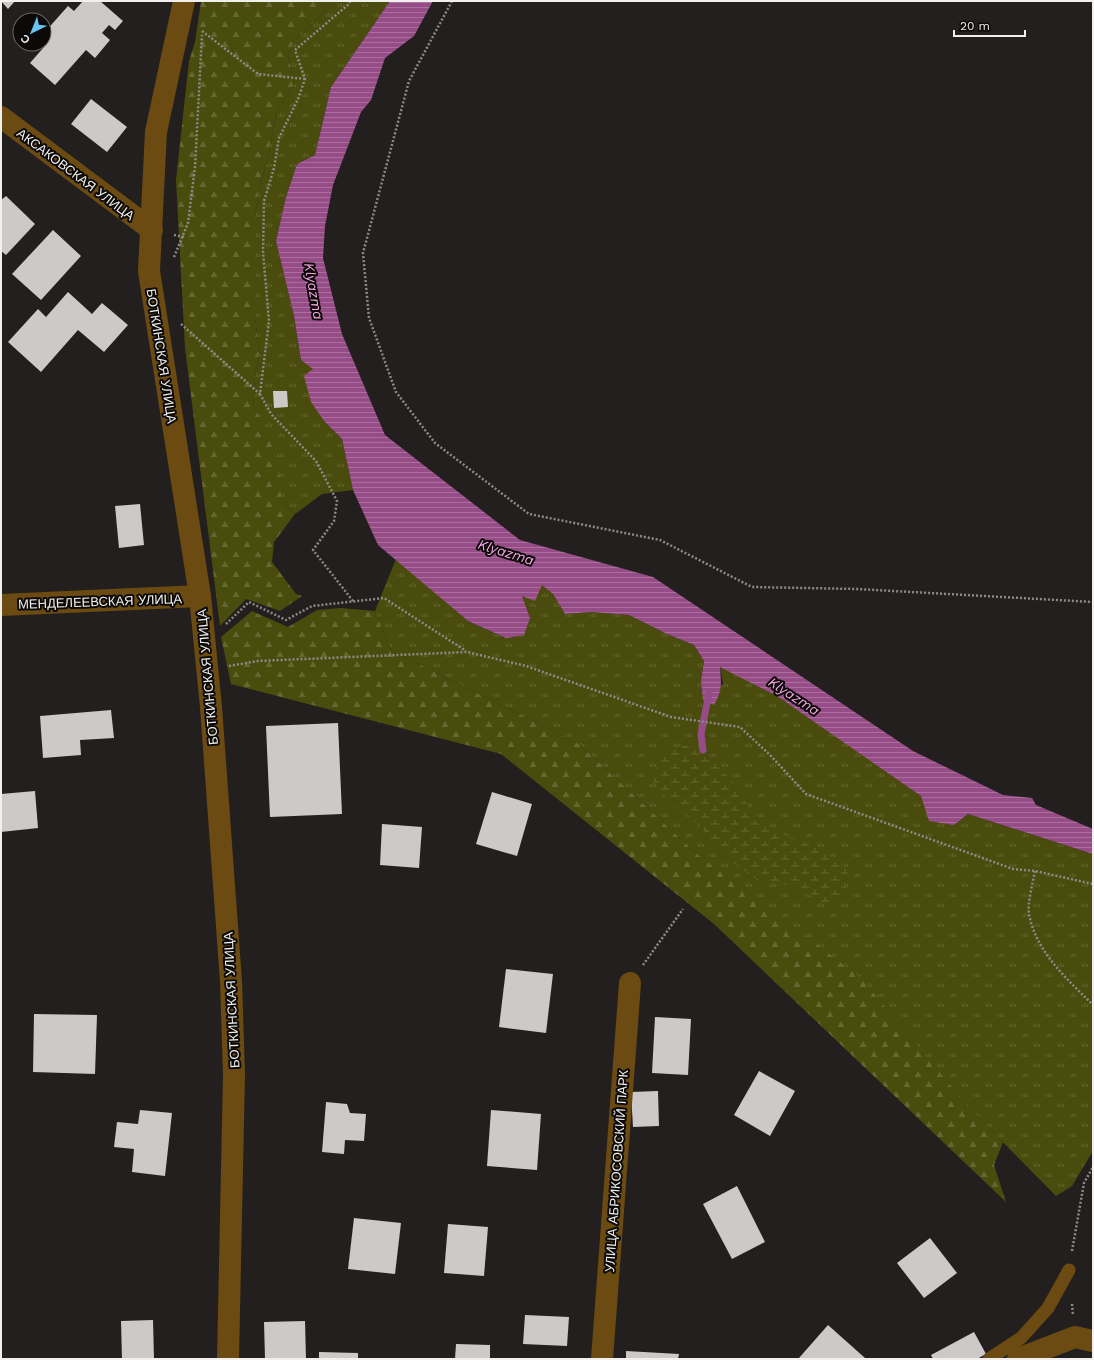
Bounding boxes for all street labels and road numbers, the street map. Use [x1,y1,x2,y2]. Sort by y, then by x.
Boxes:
street label: АКСАКОВСКАЯ УЛИЦА [14,125,138,224]
street label: БОТКИНСКАЯ УЛИЦА [143,288,180,425]
street label: МЕНДЕЛЕЕВСКАЯ УЛИЦА [18,591,183,612]
street label: БОТКИНСКАЯ УЛИЦА [194,608,221,745]
street label: БОТКИНСКАЯ УЛИЦА [220,931,243,1068]
street label: УЛИЦА АБРИКОСОВСКИЙ ПАРК [602,1069,631,1273]

